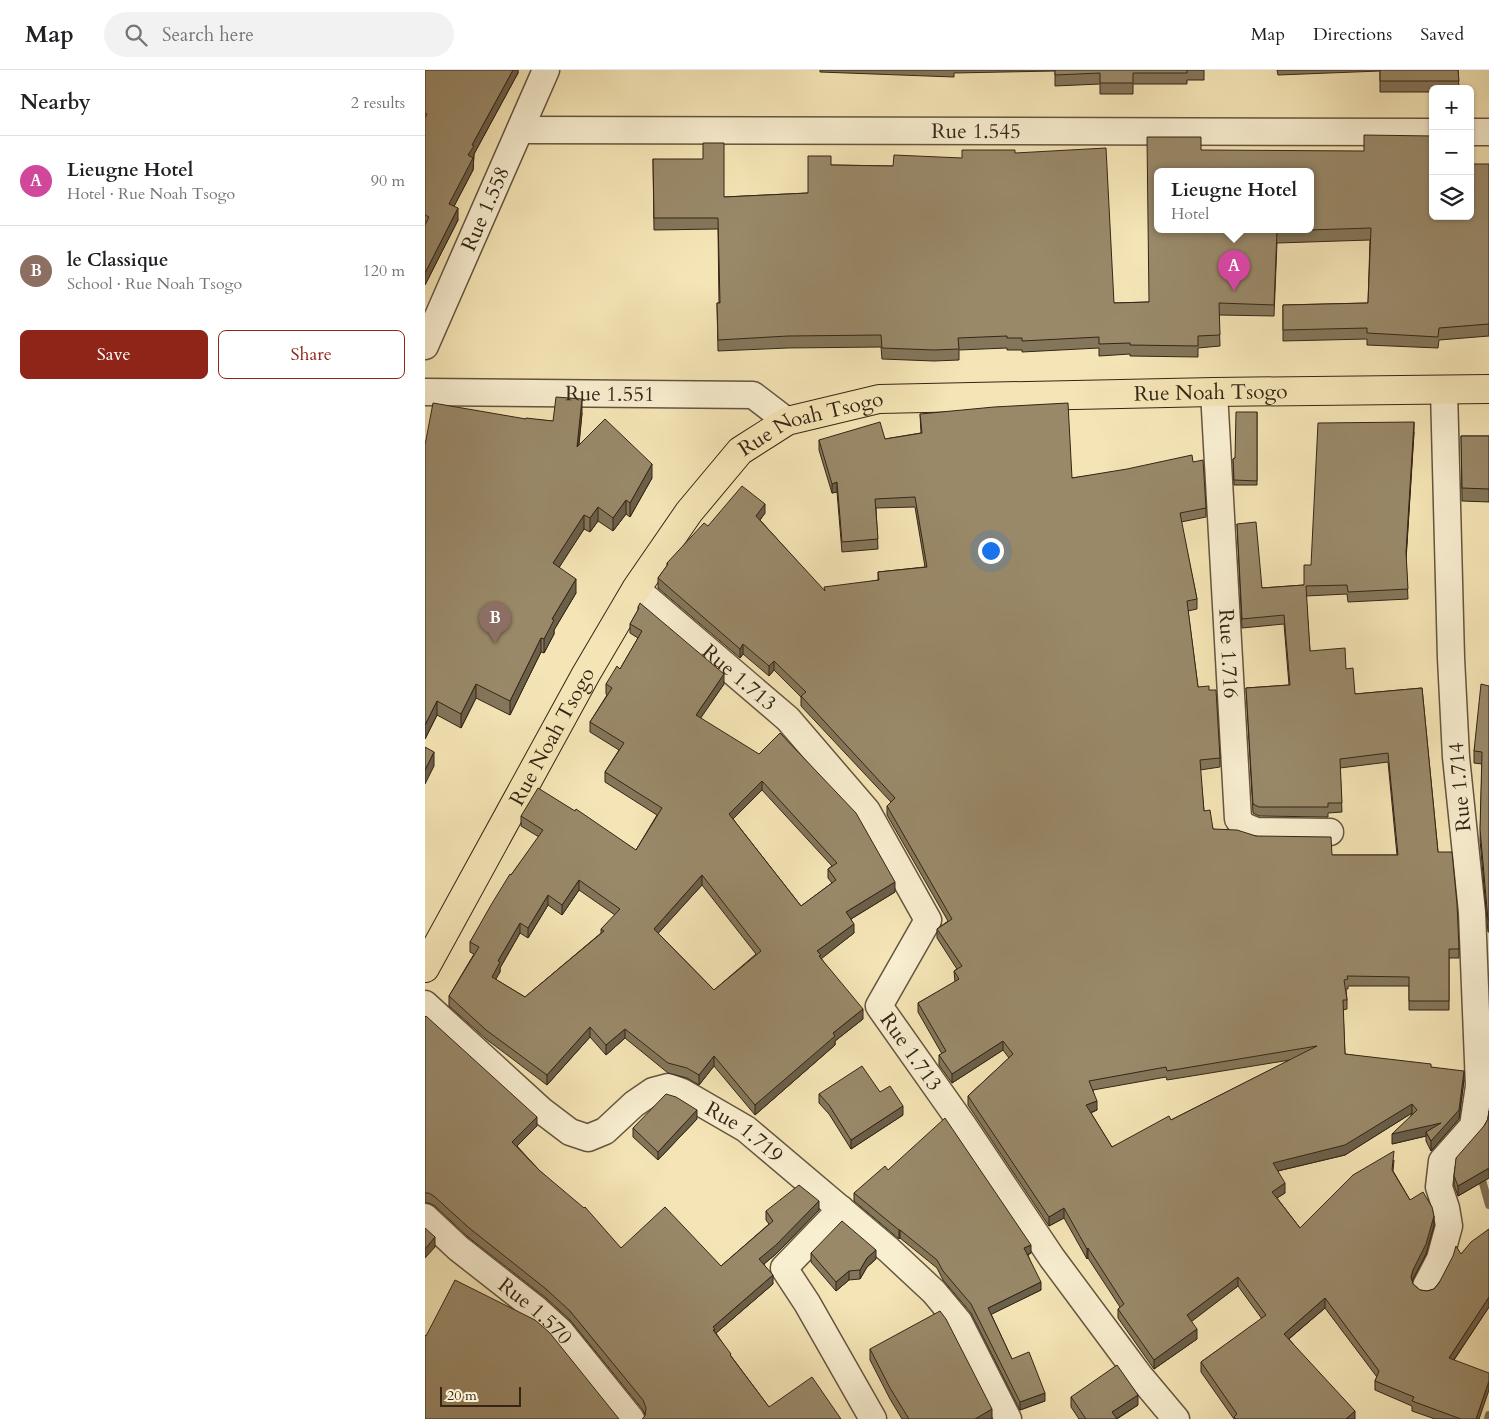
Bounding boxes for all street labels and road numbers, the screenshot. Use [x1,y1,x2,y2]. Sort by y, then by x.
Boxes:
street label: Rue 1.545 [931,116,1021,146]
street label: Rue 1.558 [454,162,517,256]
street label: Rue Noah Tsogo [1134,377,1288,408]
street label: Rue 1.551 [565,379,655,409]
street label: Rue Noah Tsogo [732,384,886,463]
street label: Rue 1.716 [1212,608,1246,699]
street label: Rue 1.713 [696,637,783,718]
street label: Rue Noah Tsogo [502,662,601,811]
street label: Rue 1.714 [1442,741,1478,833]
street label: Rue 1.713 [873,1007,949,1097]
street label: Rue 1.719 [700,1094,790,1169]
street label: Rue 1.570 [492,1270,579,1350]

